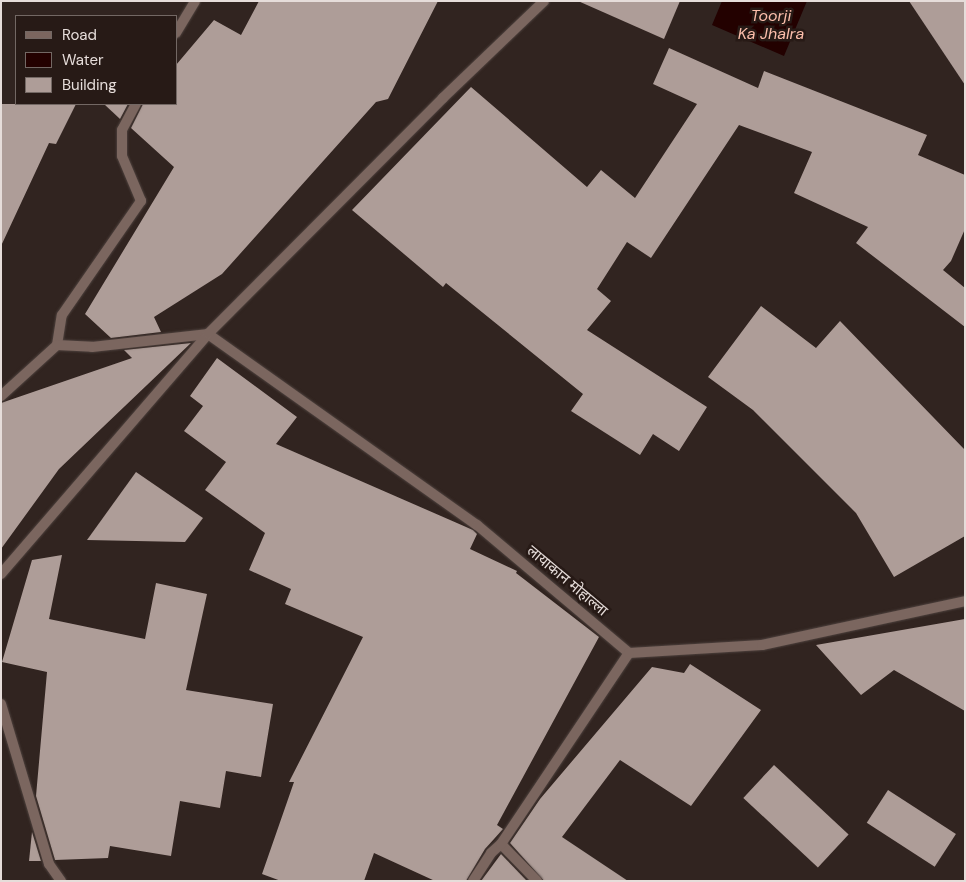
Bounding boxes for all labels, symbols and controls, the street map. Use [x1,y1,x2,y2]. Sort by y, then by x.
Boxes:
water label: Toorji Ka Jhalra [738,6,804,44]
legend [15,15,178,105]
text: Road [62,25,97,45]
text: Water [62,50,103,70]
text: Building [62,75,117,95]
street label: लायाकान मोहाल्ला [523,542,611,620]

